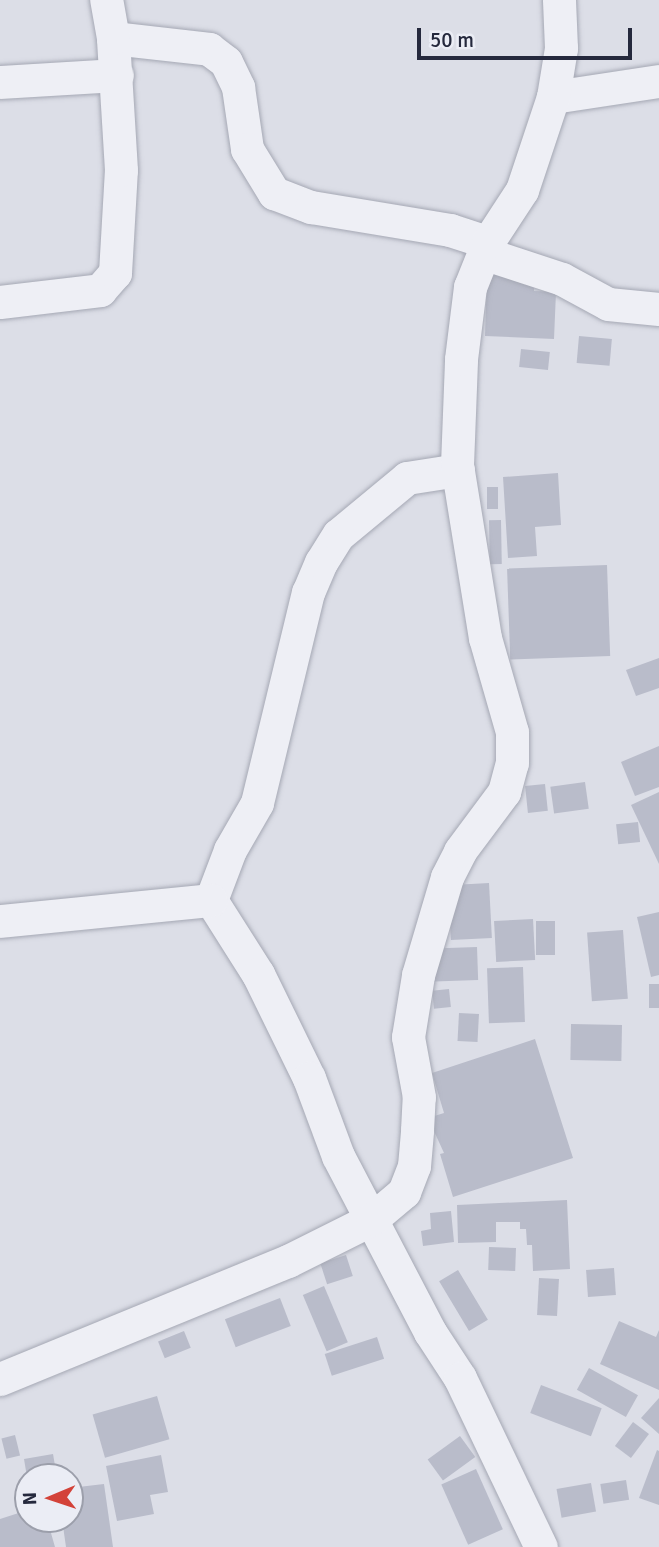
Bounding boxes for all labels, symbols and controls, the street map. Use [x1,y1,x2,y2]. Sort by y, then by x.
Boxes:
scale bar [421,14,636,58]
text: 50 m [430,27,474,53]
north arrow [14,1463,84,1533]
text: N [18,1492,42,1506]

